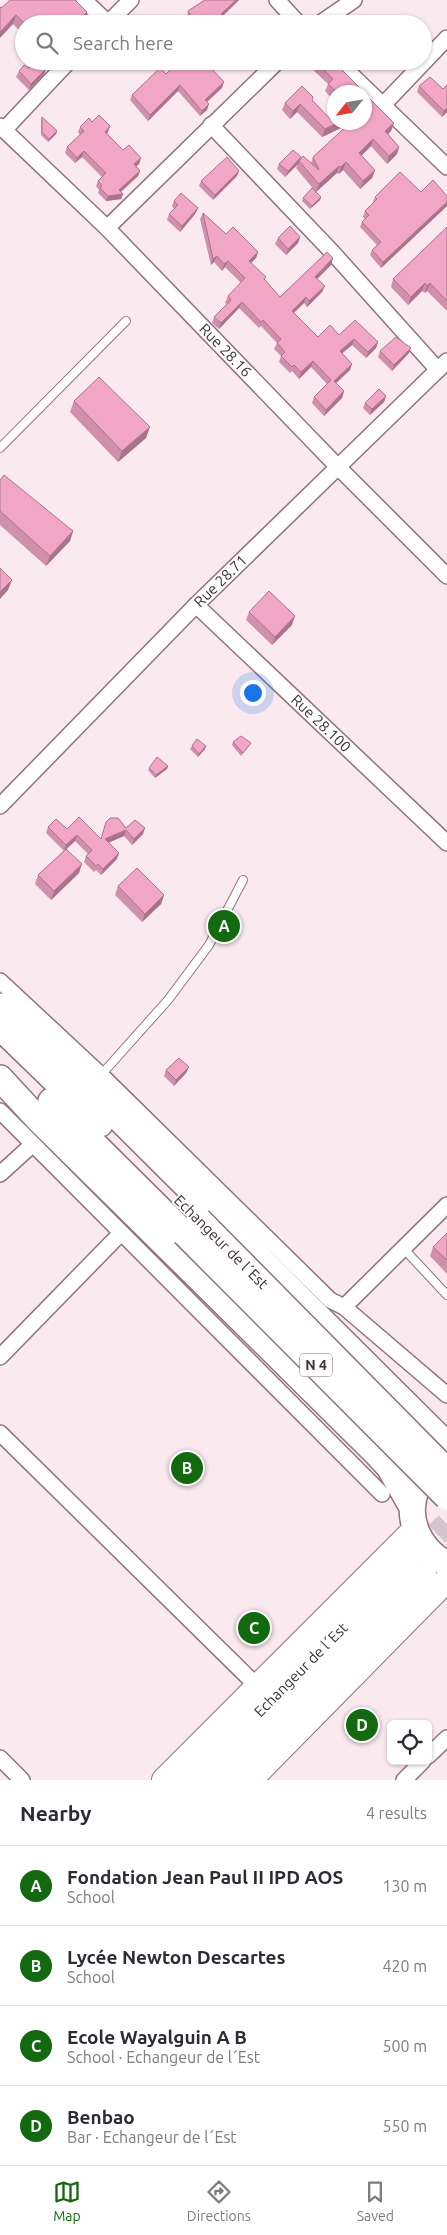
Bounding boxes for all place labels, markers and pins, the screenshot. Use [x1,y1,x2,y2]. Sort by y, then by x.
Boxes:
pin: A [208,907,240,945]
pin: B [171,1449,203,1487]
pin: C [238,1609,270,1647]
pin: D [346,1706,378,1744]

